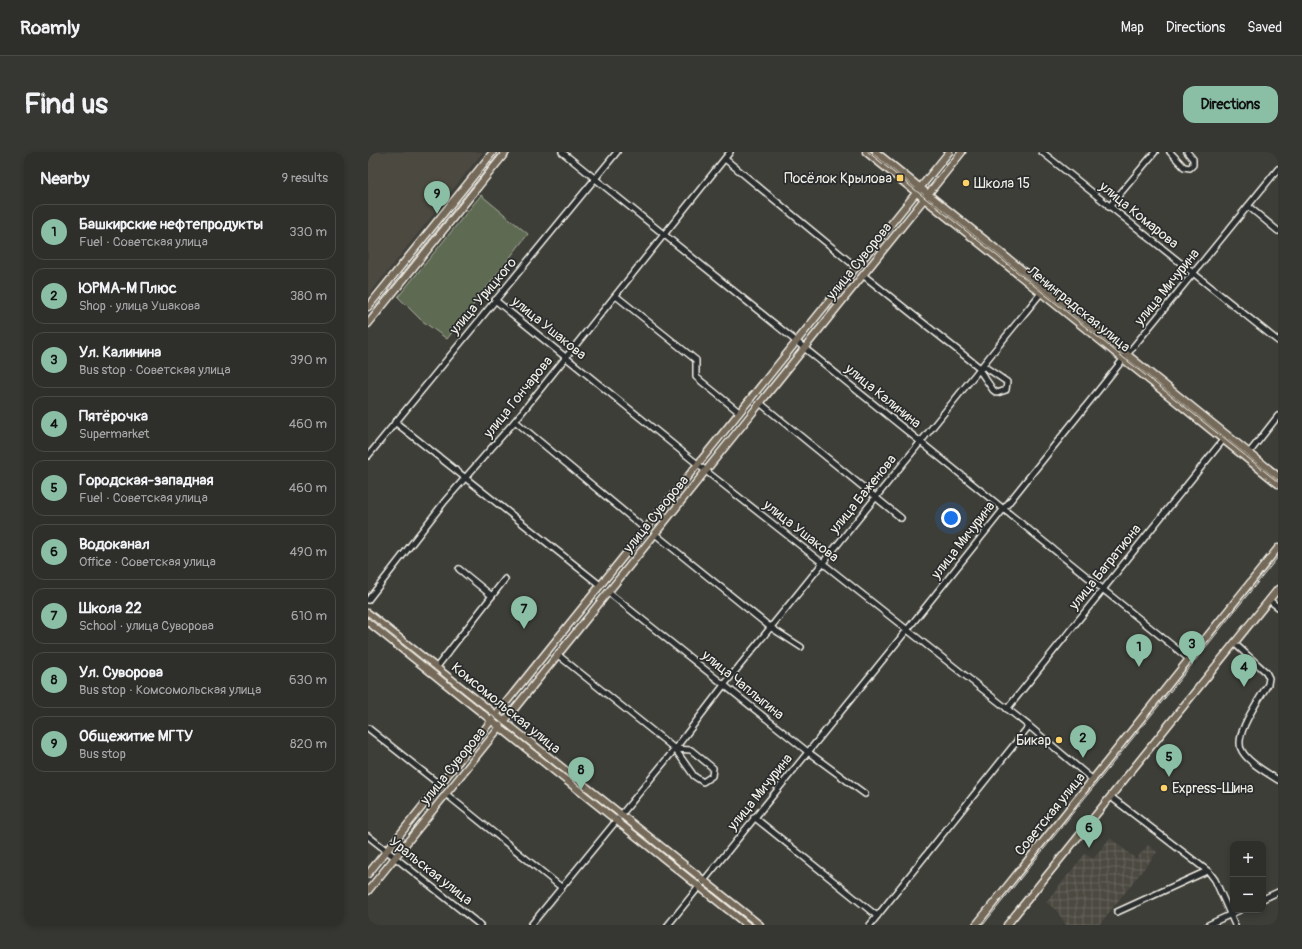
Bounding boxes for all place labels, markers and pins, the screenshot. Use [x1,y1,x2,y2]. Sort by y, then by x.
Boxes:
place label: Посёлок Крылова [784,170,892,187]
marker: Посёлок Крылова [895,173,905,183]
place label: Школа 15 [974,175,1030,192]
marker: Школа 15 [961,178,971,188]
pin: 9 [424,181,450,214]
pin: 7 [511,596,537,629]
pin: 3 [1179,631,1205,664]
pin: 1 [1126,634,1152,667]
pin: 4 [1231,654,1257,687]
pin: 2 [1070,725,1096,758]
place label: Бикар [1016,732,1051,749]
marker: Бикар [1054,735,1064,745]
pin: 5 [1156,744,1182,777]
pin: 8 [568,757,594,790]
place label: Express-Шина [1172,780,1253,797]
marker: Express-Шина [1159,783,1169,793]
pin: 6 [1076,815,1102,848]

